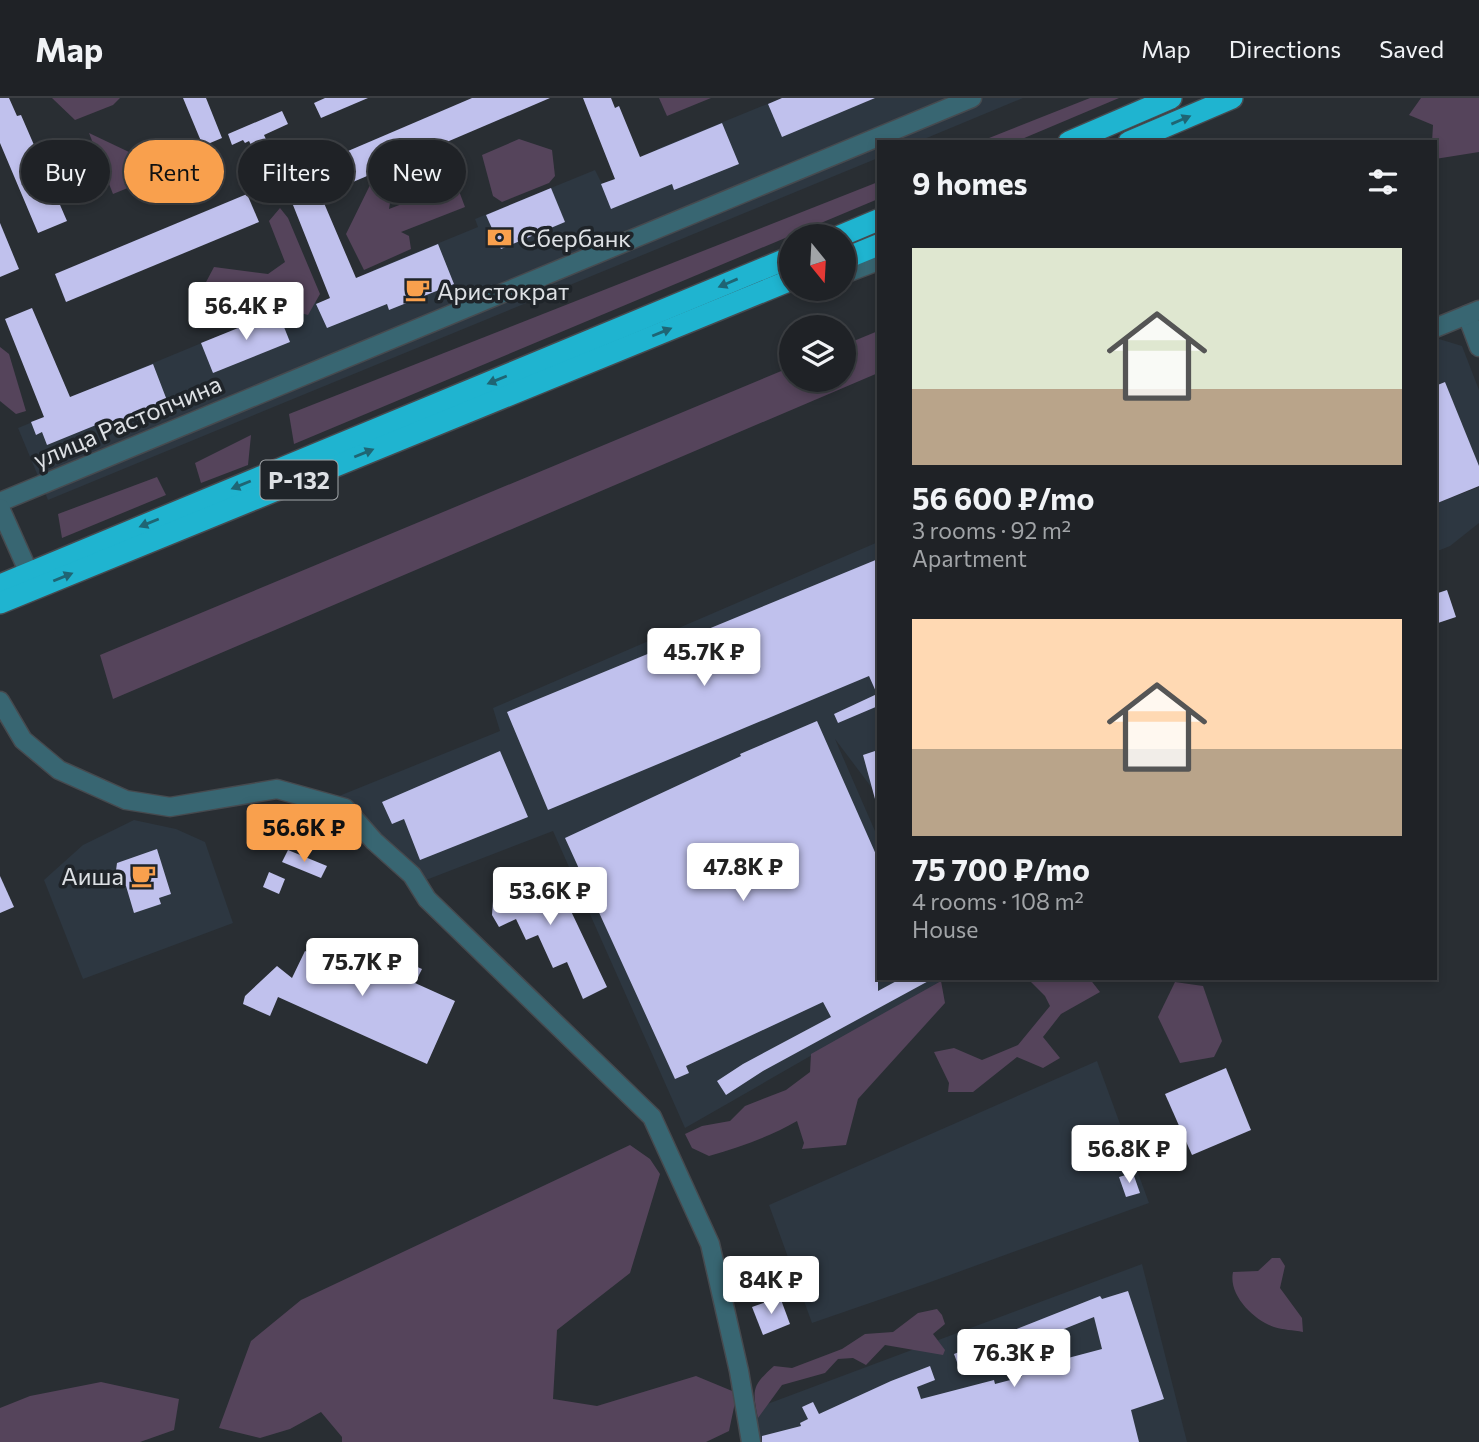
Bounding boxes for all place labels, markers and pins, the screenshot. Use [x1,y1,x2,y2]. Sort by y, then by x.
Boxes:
bank icon: Сбербанк [486,223,514,251]
place label: Сбербанк [520,223,631,252]
cafe icon: Аристократ [403,276,431,304]
place label: Аристократ [437,276,569,305]
pin: 56.4K ₽ [181,282,311,342]
pin: 45.7K ₽ [639,628,769,688]
pin: 56.6K ₽ [239,804,369,864]
pin: 47.8K ₽ [678,844,808,903]
place label: Аиша [61,861,124,890]
cafe icon: Аиша [130,861,158,889]
pin: 53.6K ₽ [485,868,615,927]
pin: 75.7K ₽ [297,939,427,998]
pin: 56.8K ₽ [1064,1126,1194,1185]
pin: 84K ₽ [722,1256,820,1316]
pin: 76.3K ₽ [949,1330,1079,1389]

